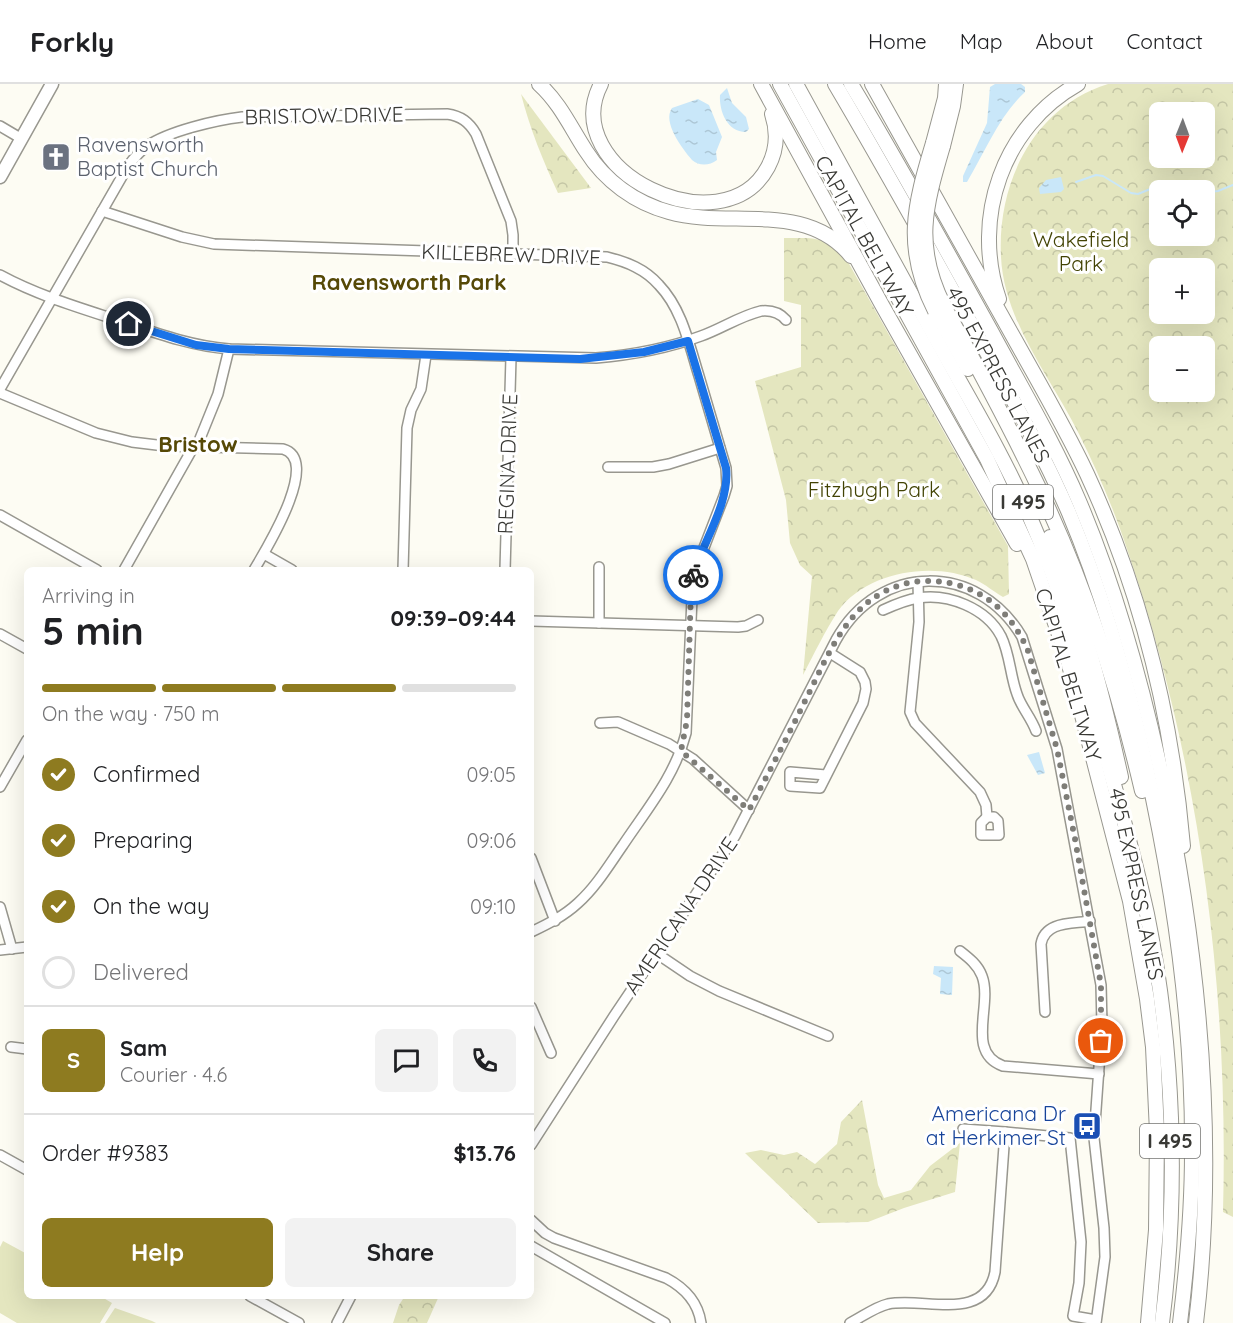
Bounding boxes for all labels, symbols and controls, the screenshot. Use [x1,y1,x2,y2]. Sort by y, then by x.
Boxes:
text: Forkly [30,24,114,59]
text: Home [868,28,927,54]
text: Map [960,28,1003,54]
text: About [1036,28,1094,54]
text: Contact [1127,28,1203,54]
street label: BRISTOW DRIVE [244,101,404,129]
north arrow [1149,102,1215,168]
map controls [1149,102,1215,402]
place label: Ravensworth Baptist Church [77,131,218,181]
church icon: Ravensworth Baptist Church [40,141,72,173]
street label: CAPITAL BELTWAY [810,151,920,321]
button: locate [1149,180,1215,246]
park label: Wakefield Park [1033,226,1129,276]
street label: KILLEBREW DRIVE [421,238,601,270]
button: + [1149,258,1215,324]
district label: Ravensworth Park [312,268,506,296]
street label: 495 EXPRESS LANES [941,282,1056,467]
pin [103,298,154,349]
icon: home [112,307,145,340]
button: − [1149,336,1215,402]
street label: REGINA DRIVE [492,393,522,535]
district label: Bristow [158,430,238,458]
park label: Fitzhugh Park [808,476,940,502]
road number: I 495 [993,485,1053,519]
courier [663,545,723,605]
icon: bike [677,559,710,592]
text: Arriving in [42,583,135,608]
street label: CAPITAL BELTWAY [1030,585,1108,765]
text: 09:39–09:44 [390,604,516,632]
text: 5 min [42,606,144,655]
text: On the way · 750 m [42,701,219,726]
icon: check [42,758,75,791]
text: Confirmed [93,760,200,788]
text: 09:05 [466,762,516,787]
street label: 495 EXPRESS LANES [1104,785,1170,982]
icon: check [42,824,75,857]
text: Preparing [93,826,193,854]
text: 09:06 [467,828,516,853]
street label: AMERICANA DRIVE [618,832,743,999]
icon: check [42,890,75,923]
text: On the way [93,892,209,920]
text: 09:10 [470,894,516,919]
text: Delivered [93,958,189,986]
pin [1075,1015,1126,1066]
icon: bag [1084,1024,1117,1057]
button: chat [375,1029,438,1092]
button: phone [453,1029,516,1092]
text: Sam [120,1034,167,1062]
text: S [67,1046,80,1074]
text: Courier · 4.6 [120,1062,227,1087]
place label: Americana Dr at Herkimer St [926,1100,1066,1150]
bus stop icon: Americana Dr at Herkimer St [1071,1110,1103,1142]
road number: I 495 [1140,1124,1200,1158]
text: Order #9383 [42,1139,169,1167]
text: $13.76 [453,1139,516,1167]
button: Help [42,1218,273,1287]
button: Share [285,1218,516,1287]

